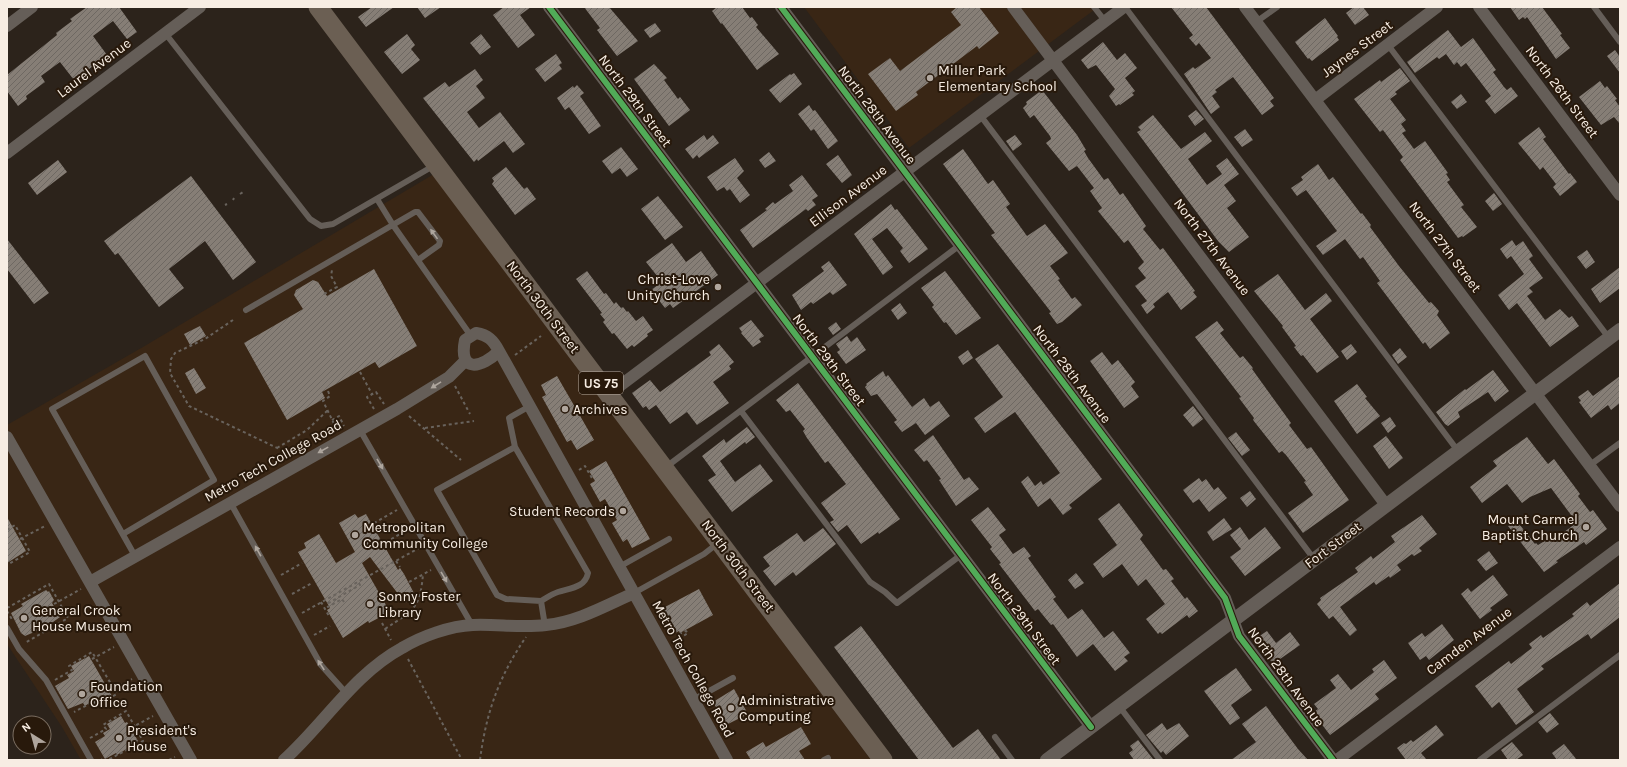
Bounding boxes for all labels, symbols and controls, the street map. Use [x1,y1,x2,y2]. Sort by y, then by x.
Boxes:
street label: Jaynes Street [1318,17,1396,81]
street label: Laurel Avenue [54,35,134,101]
street label: North 26th Street [1522,43,1602,141]
street label: North 29th Street [595,52,675,150]
street label: North 28th Avenue [834,62,920,168]
place label: Miller Park Elementary School [938,62,1057,95]
marker: Miller Park Elementary School [925,73,935,83]
street label: Ellison Avenue [806,161,890,231]
street label: North 27th Avenue [1170,195,1254,299]
street label: North 27th Street [1405,198,1485,296]
one-way arrow [430,228,438,239]
street label: North 30th Street [503,257,583,357]
place label: Christ-Love Unity Church [627,271,710,304]
marker: Christ-Love Unity Church [713,282,723,292]
street label: North 29th Street [789,311,869,409]
street label: North 28th Avenue [1029,321,1115,427]
road number: US 75 [579,372,623,394]
one-way arrow [431,381,441,389]
place label: Archives [573,401,628,418]
marker: Archives [560,404,570,414]
street label: Metro Tech College Road [201,416,345,506]
one-way arrow [317,447,329,453]
one-way arrow [376,458,383,469]
place label: Student Records [509,503,615,520]
marker: Student Records [618,506,628,516]
place label: Mount Carmel Baptist Church [1482,511,1578,544]
street label: North 30th Street [698,516,778,616]
street label: Fort Street [1301,518,1365,572]
place label: Metropolitan Community College [363,519,488,552]
marker: Mount Carmel Baptist Church [1581,522,1591,532]
marker: Metropolitan Community College [350,530,360,540]
one-way arrow [254,546,261,557]
street label: North 29th Street [984,570,1064,668]
one-way arrow [441,571,448,582]
place label: Sonny Foster Library [378,588,461,621]
street label: Metro Tech College Road [648,597,738,741]
marker: Sonny Foster Library [365,599,375,609]
place label: General Crook House Museum [32,602,132,635]
street label: Camden Avenue [1423,603,1515,679]
marker: General Crook House Museum [19,613,29,623]
street label: North 28th Avenue [1244,624,1328,730]
one-way arrow [318,659,325,671]
place label: Foundation Office [90,678,163,711]
marker: Foundation Office [77,689,87,699]
place label: Administrative Computing [739,692,834,725]
marker: Administrative Computing [726,703,736,713]
north arrow [12,715,52,755]
text: N [19,720,33,735]
place label: President's House [127,722,197,755]
marker: President's House [114,733,124,743]

